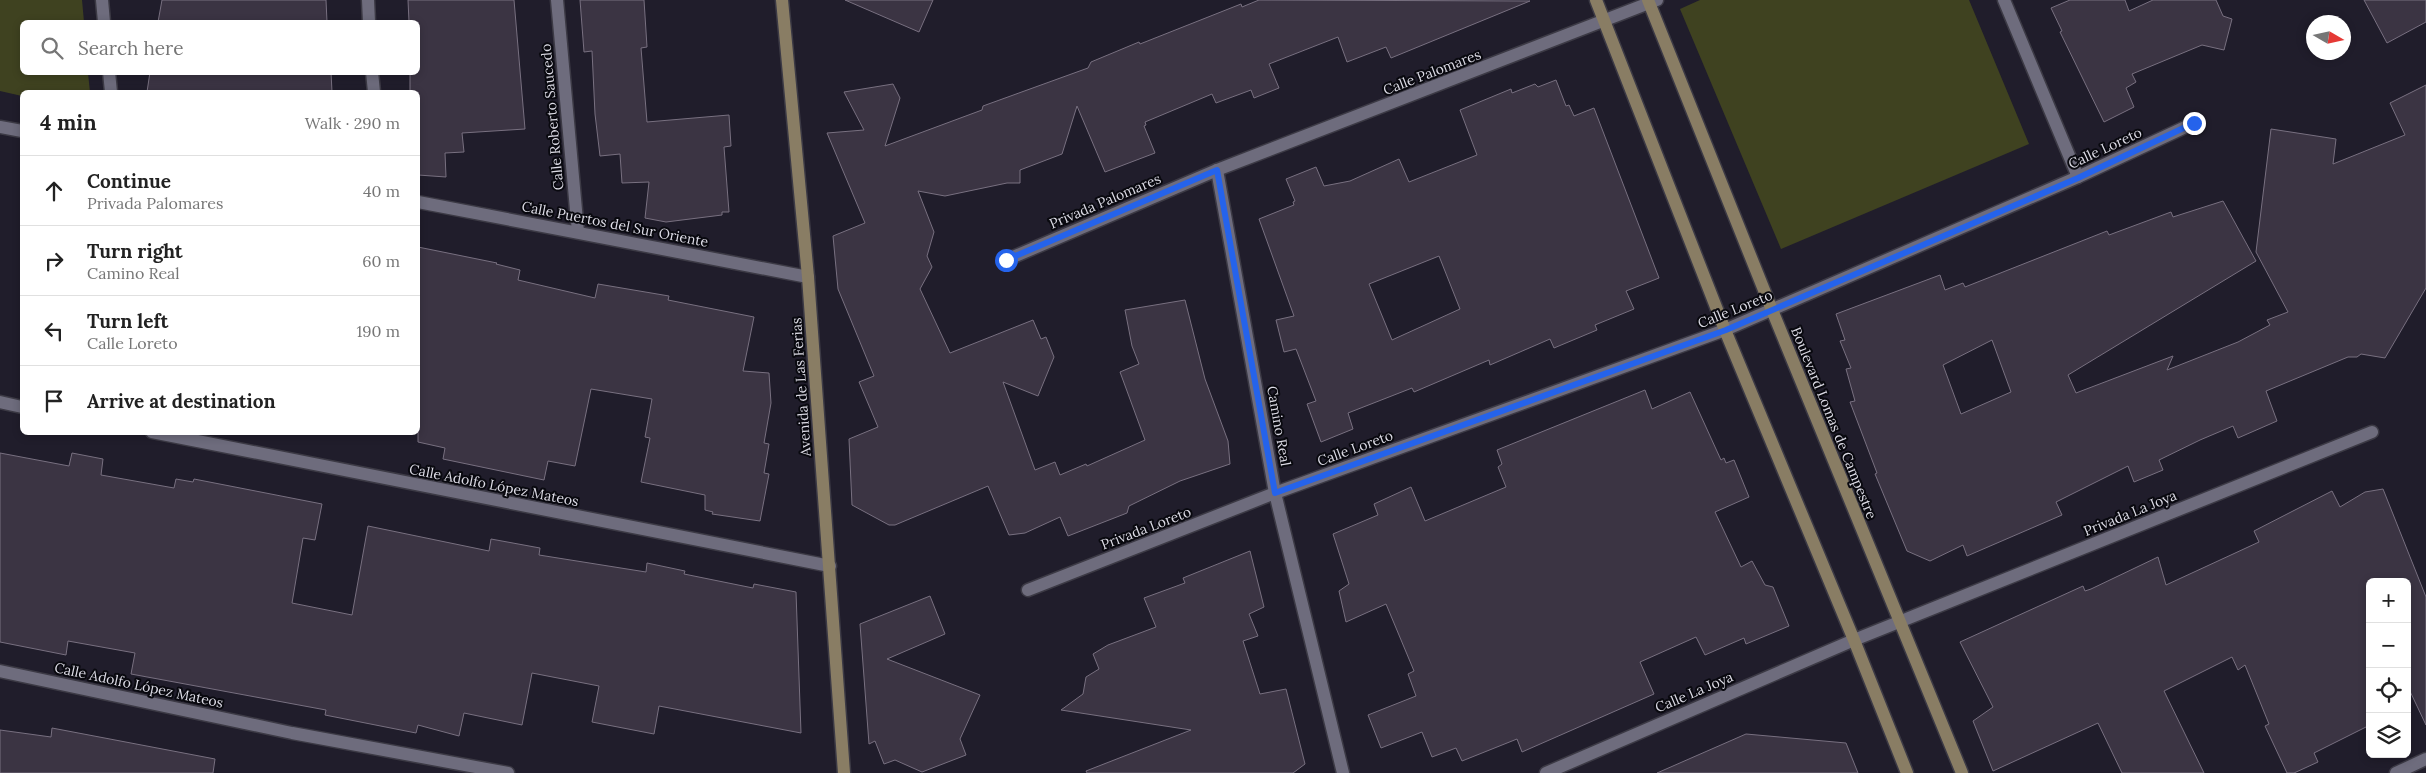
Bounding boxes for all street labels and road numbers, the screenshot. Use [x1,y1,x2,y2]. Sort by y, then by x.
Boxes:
street label: Calle Roberto Saucedo [537,43,567,191]
street label: Calle Palomares [1381,45,1483,99]
street label: Calle Loreto [2065,123,2145,173]
street label: Privada Palomares [1047,169,1163,233]
street label: Calle Puertos del Sur Oriente [520,197,710,251]
street label: Calle Loreto [1695,286,1775,332]
street label: Avenida de Las Ferias [787,317,815,458]
street label: Boulevard Lomas de Campestre [1787,324,1881,522]
street label: Camino Real [1263,384,1295,468]
street label: Calle Loreto [1315,426,1395,470]
street label: Calle Adolfo López Mateos [408,460,580,510]
street label: Privada La Joya [2081,486,2179,540]
street label: Privada Loreto [1098,503,1194,553]
street label: Calle Adolfo López Mateos [53,658,225,712]
street label: Calle La Joya [1652,667,1736,717]

